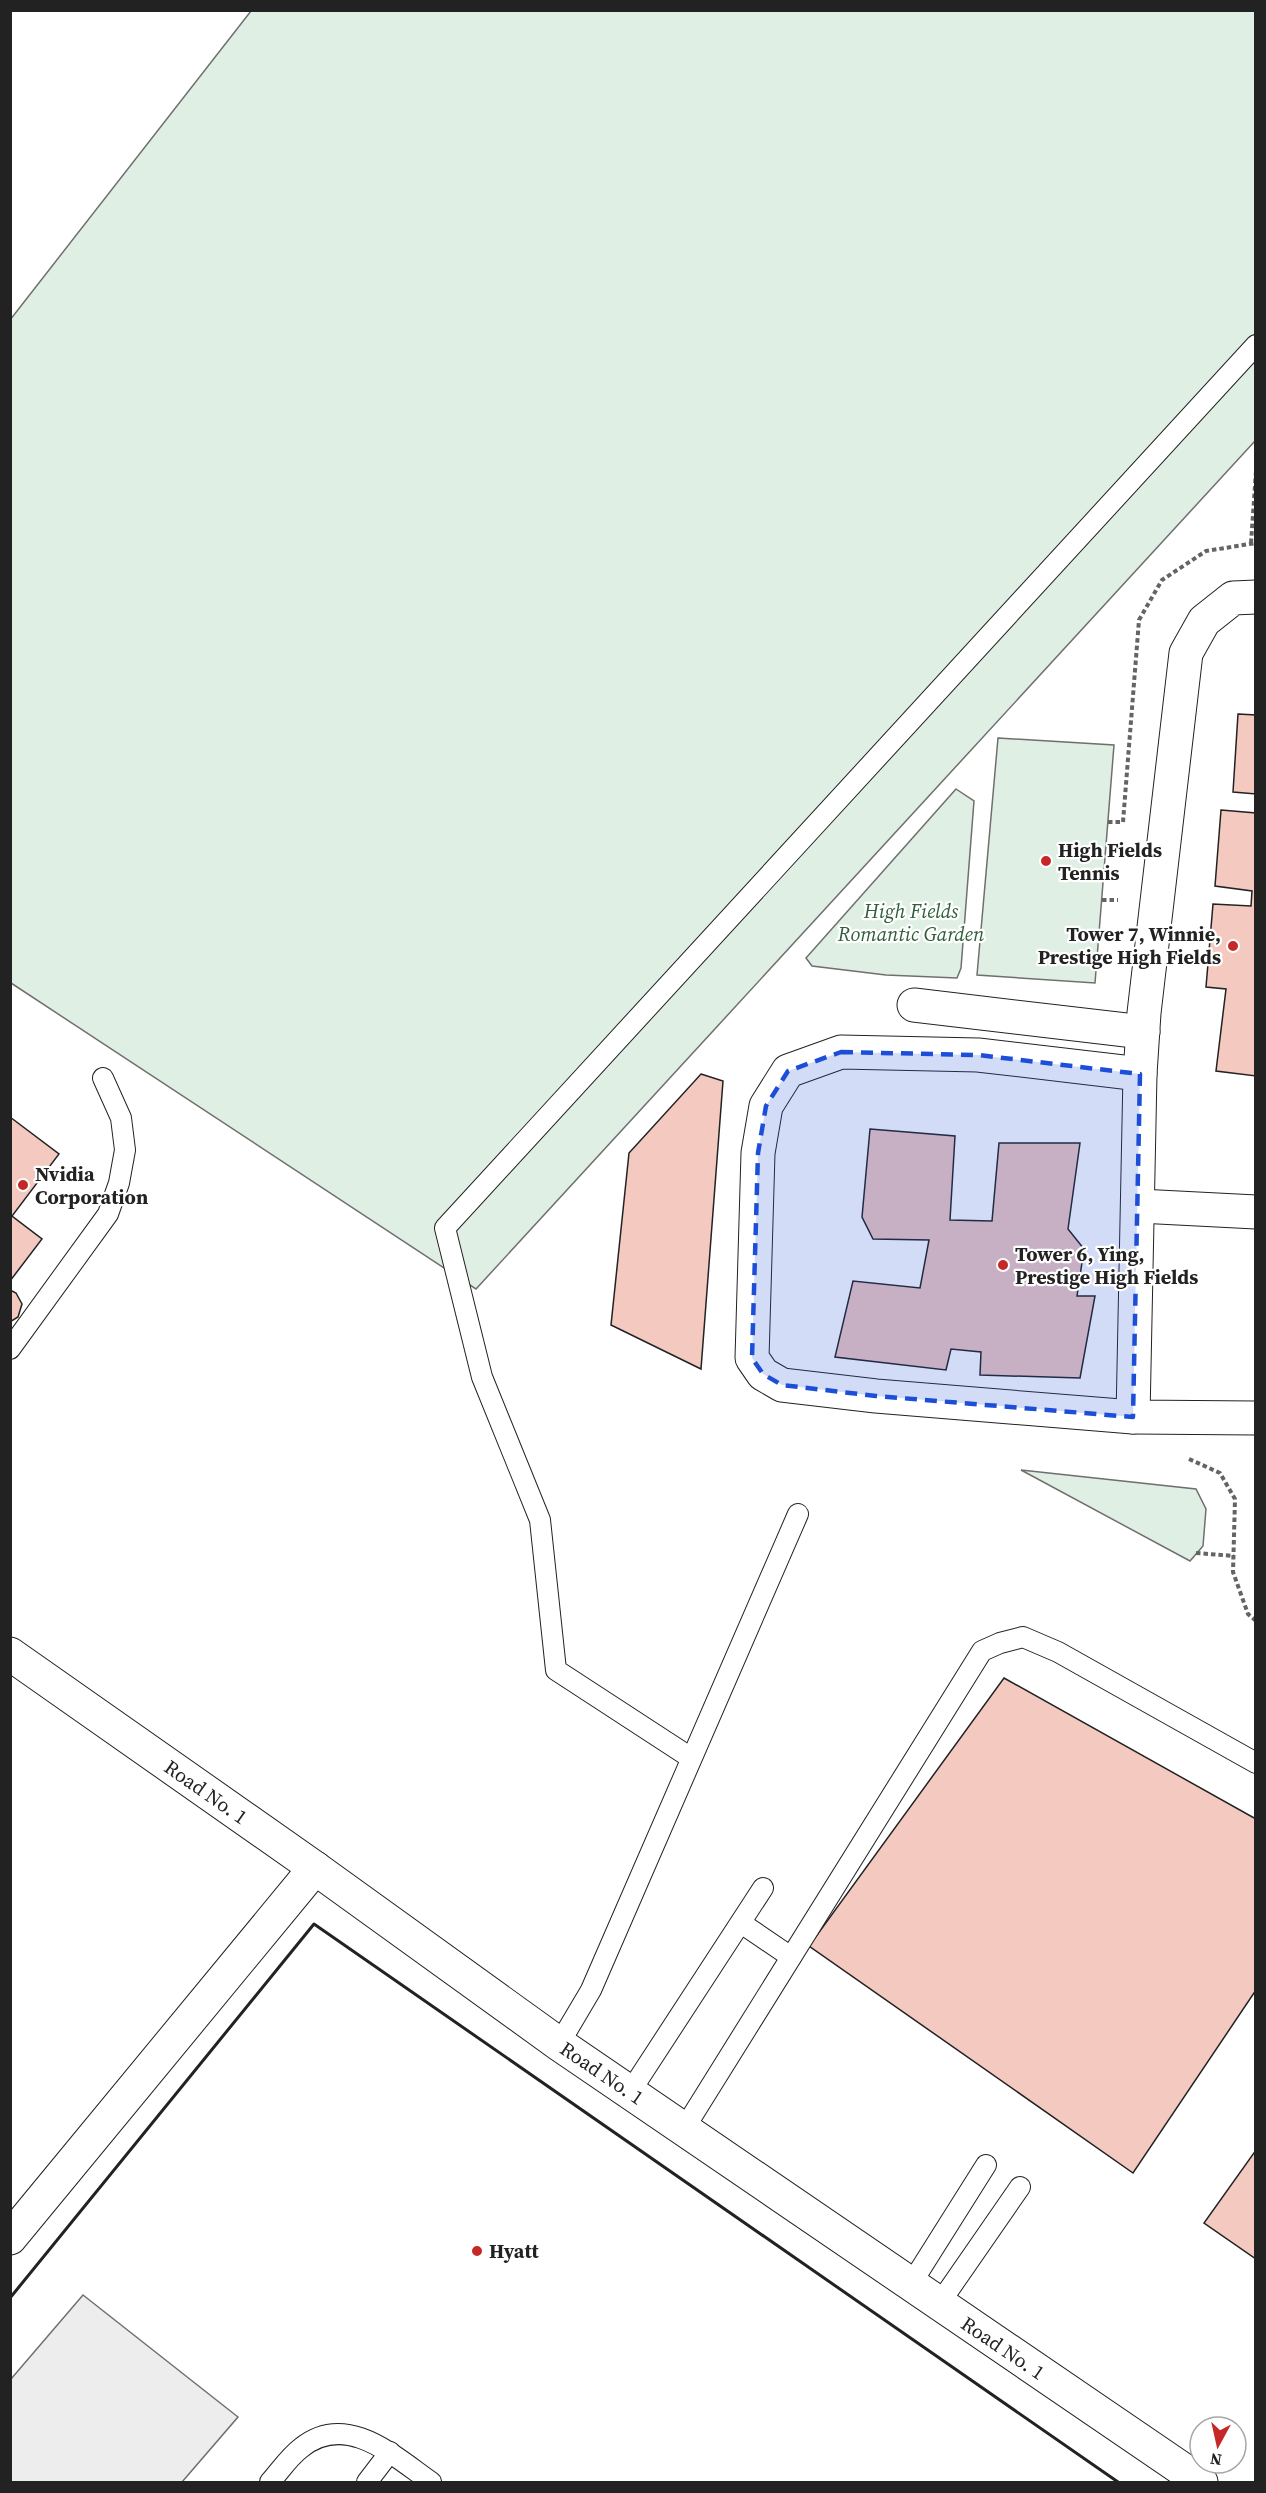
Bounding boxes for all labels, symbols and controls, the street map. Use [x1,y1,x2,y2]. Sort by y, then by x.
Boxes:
place label: High Fields Tennis [1058,836,1162,887]
marker: High Fields Tennis [1039,854,1053,868]
park label: High Fields Romantic Garden [837,897,985,948]
place label: Tower 7, Winnie, Prestige High Fields [1038,920,1221,971]
marker: Tower 7, Winnie, Prestige High Fields [1226,939,1240,953]
place label: Nvidia Corporation [35,1160,148,1211]
marker: Nvidia Corporation [16,1178,30,1192]
place label: Tower 6, Ying, Prestige High Fields [1015,1240,1198,1291]
marker: Tower 6, Ying, Prestige High Fields [996,1258,1010,1272]
street label: Road No. 1 [159,1753,253,1831]
street label: Road No. 1 [555,2035,649,2111]
place label: Hyatt [489,2237,540,2265]
marker: Hyatt [470,2244,484,2258]
street label: Road No. 1 [956,2310,1050,2386]
north arrow [1188,2415,1248,2475]
text: N [1208,2448,1223,2472]

